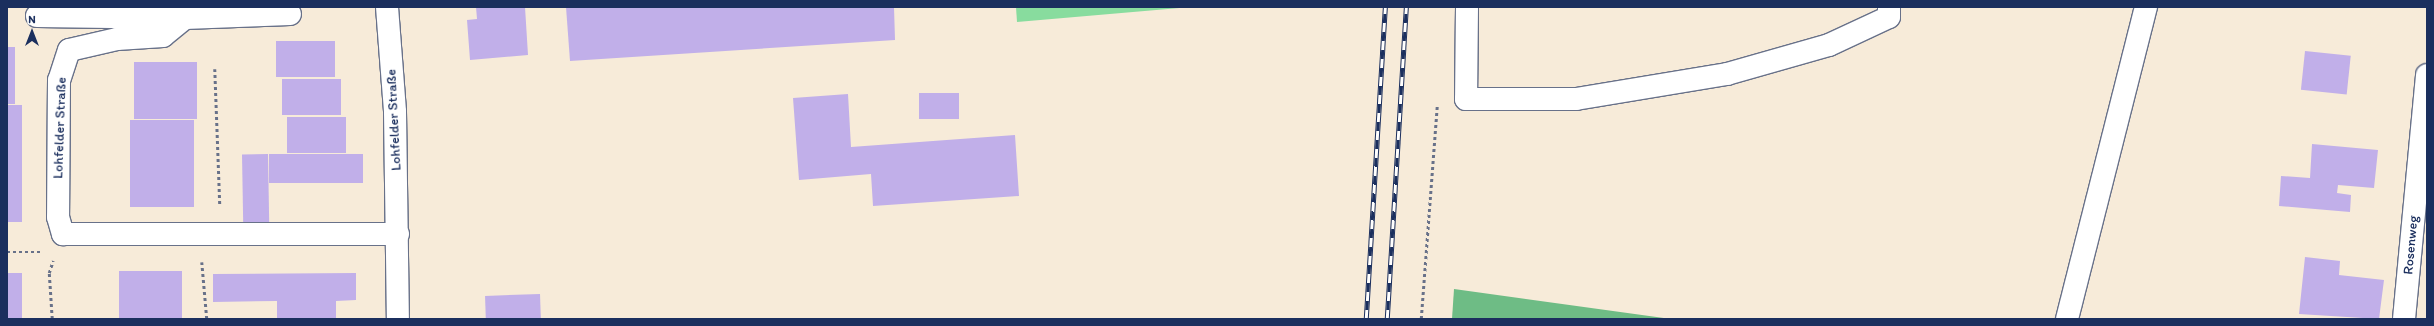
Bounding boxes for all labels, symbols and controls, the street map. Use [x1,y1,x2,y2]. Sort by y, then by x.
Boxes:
north arrow [12,12,52,52]
text: N [28,13,36,26]
street label: Lohfelder Straße [383,69,405,171]
street label: Lohfelder Straße [50,77,70,179]
street label: Rosenweg [2400,215,2422,275]

